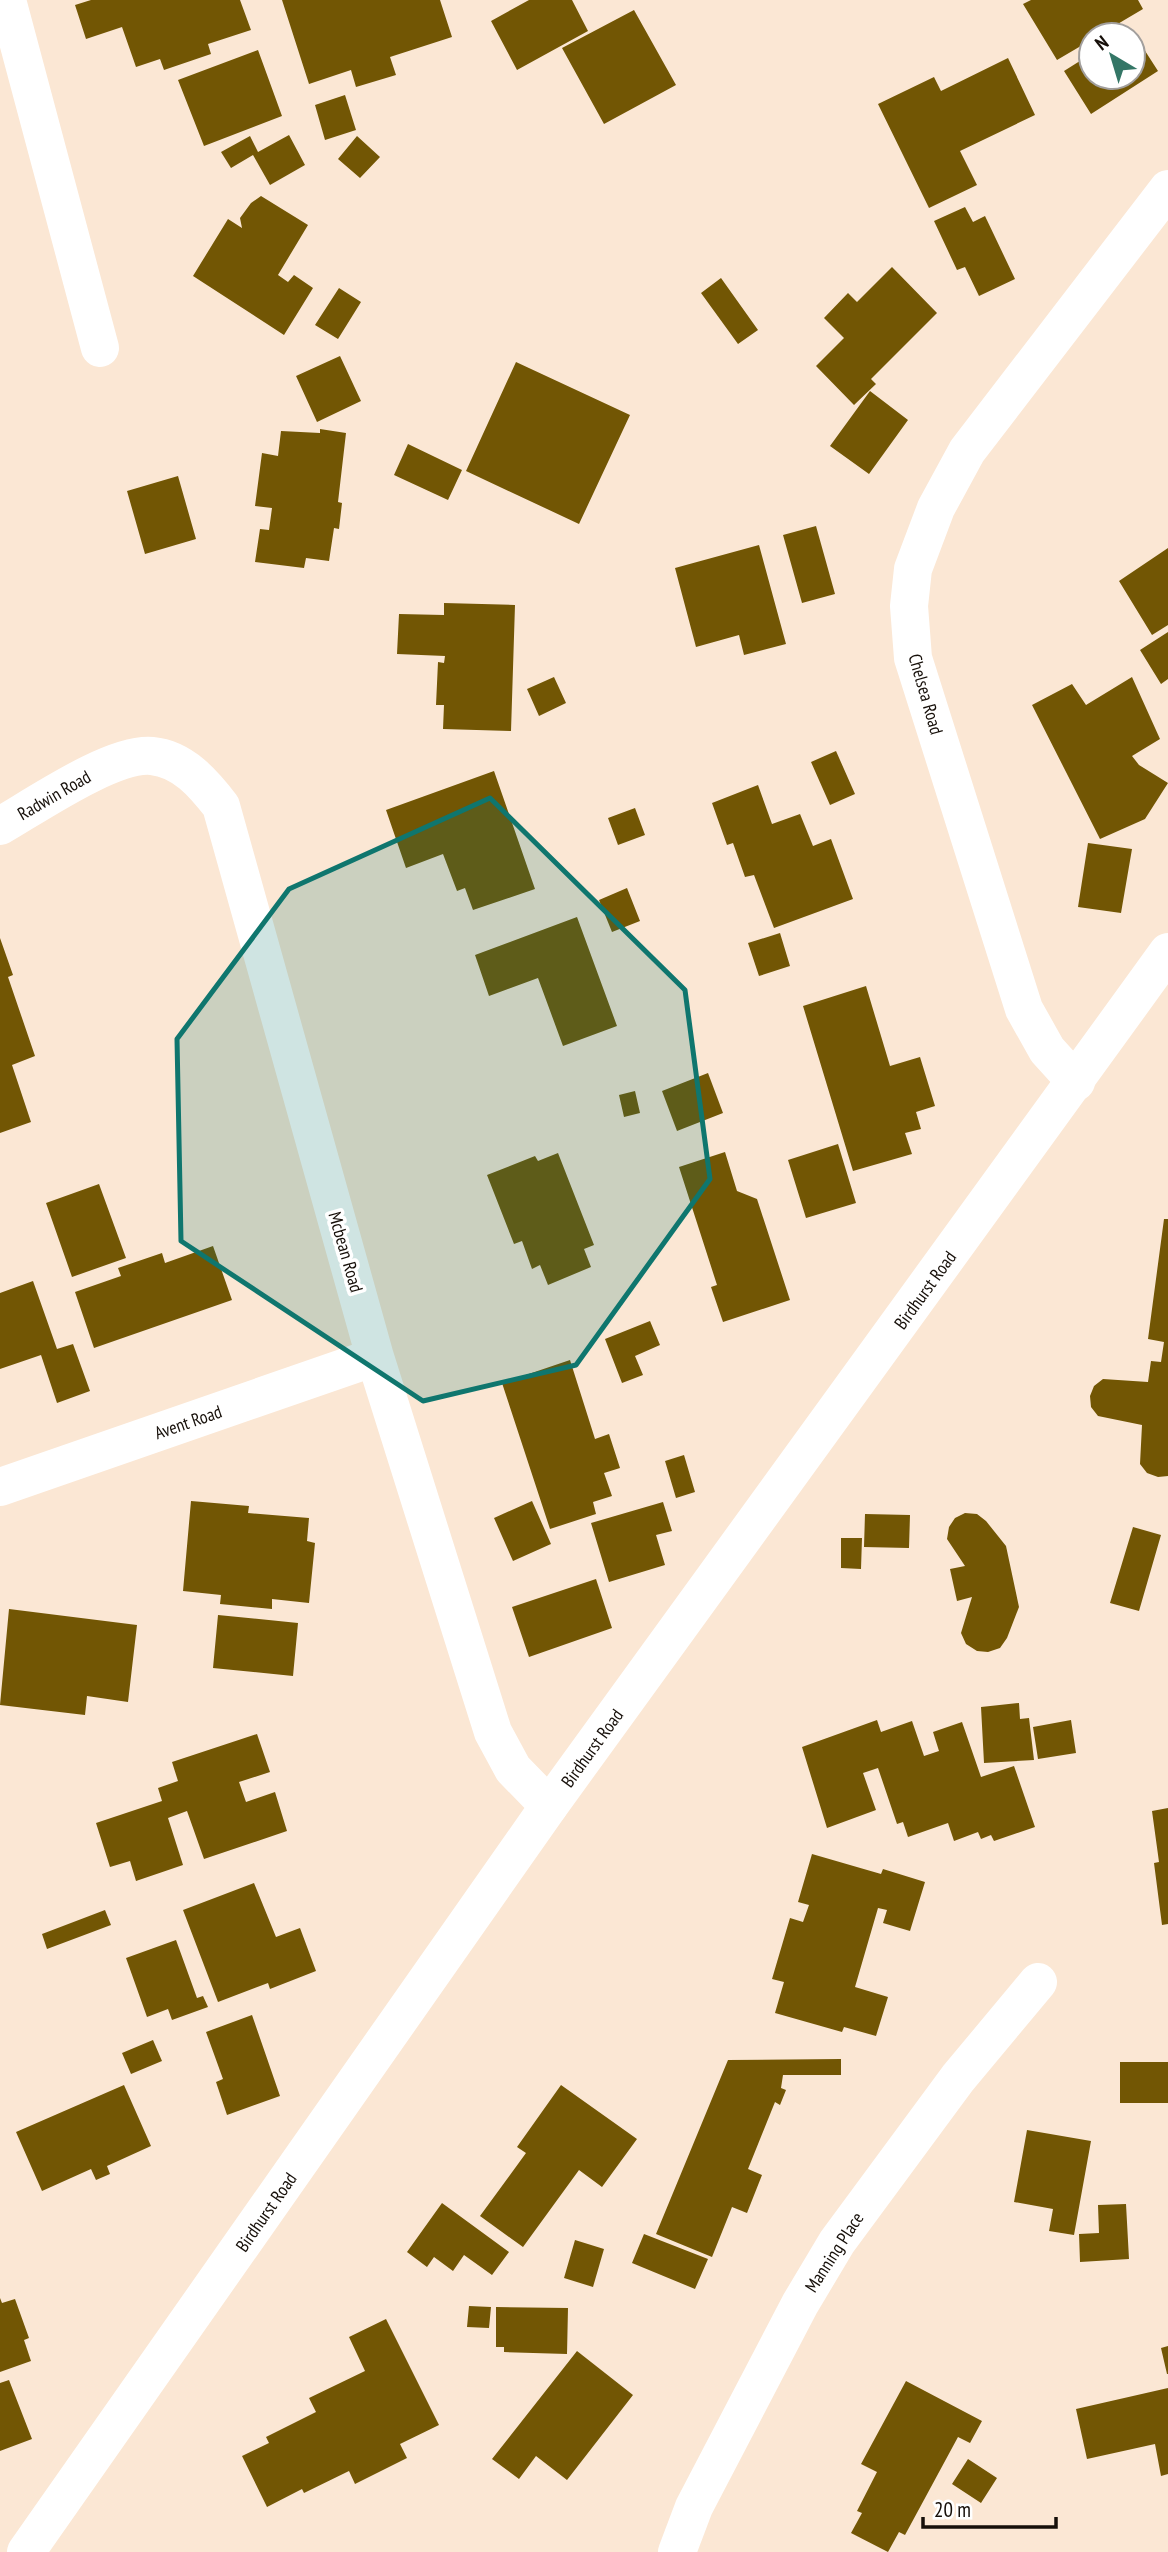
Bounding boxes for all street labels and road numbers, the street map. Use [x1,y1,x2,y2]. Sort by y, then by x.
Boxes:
street label: Chelsea Road [904,651,948,737]
street label: Radwin Road [13,765,95,825]
street label: Mcbean Road [324,1209,368,1295]
street label: Birdhurst Road [889,1246,961,1334]
street label: Avent Road [151,1400,225,1444]
street label: Birdhurst Road [556,1704,628,1792]
street label: Birdhurst Road [230,2168,302,2256]
street label: Manning Place [800,2208,868,2296]

